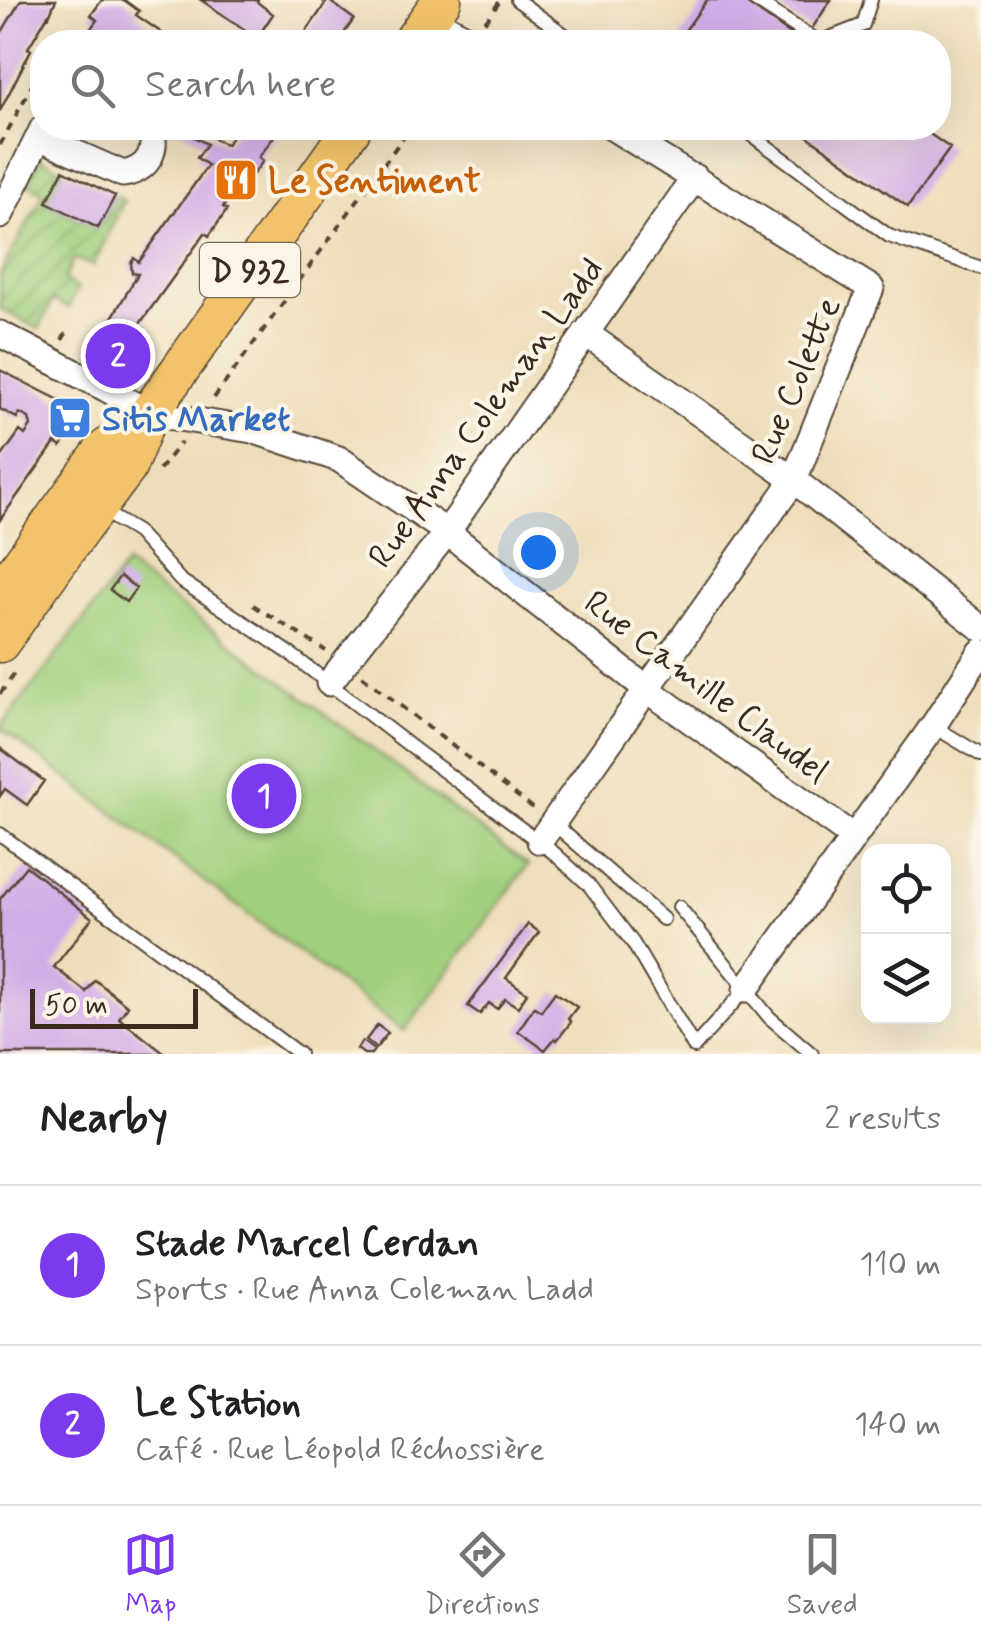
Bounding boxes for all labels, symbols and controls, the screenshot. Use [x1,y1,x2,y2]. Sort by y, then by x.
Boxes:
search box [30,30,951,140]
icon: search [65,58,120,113]
text: Search here [145,61,336,110]
restaurant icon: Le Sentiment [213,157,259,203]
place label: Le Sentiment [268,159,481,205]
road number: D 932 [200,243,300,297]
street label: Rue Anna Coleman Ladd [358,249,615,578]
street label: Rue Colette [741,290,853,471]
pin: 2 [86,318,150,394]
supermarket icon: Sitis Market [47,395,93,441]
place label: Sitis Market [102,397,290,443]
your location [513,527,564,578]
street label: Rue Camille Claudel [574,580,837,795]
pin: 1 [232,758,296,834]
map controls [861,844,951,1024]
button: locate [861,844,951,934]
button: layers [861,934,951,1024]
scale bar [30,984,198,1028]
text: 50 m [45,988,108,1025]
text: Nearby [40,1092,168,1147]
text: 2 results [824,1098,941,1140]
text: Stade Marcel Cerdan [135,1220,479,1269]
text: 1 [65,1244,80,1286]
text: 110 m [860,1244,941,1286]
text: Sports · Rue Anna Coleman Ladd [135,1269,594,1311]
text: Le Station [135,1380,301,1429]
text: 2 [65,1404,80,1446]
text: 140 m [854,1404,941,1446]
text: Café · Rue Léopold Réchossière [135,1429,545,1471]
tab: Map [123,1527,178,1624]
tab: Directions [425,1527,540,1624]
tab: Saved [787,1527,858,1624]

